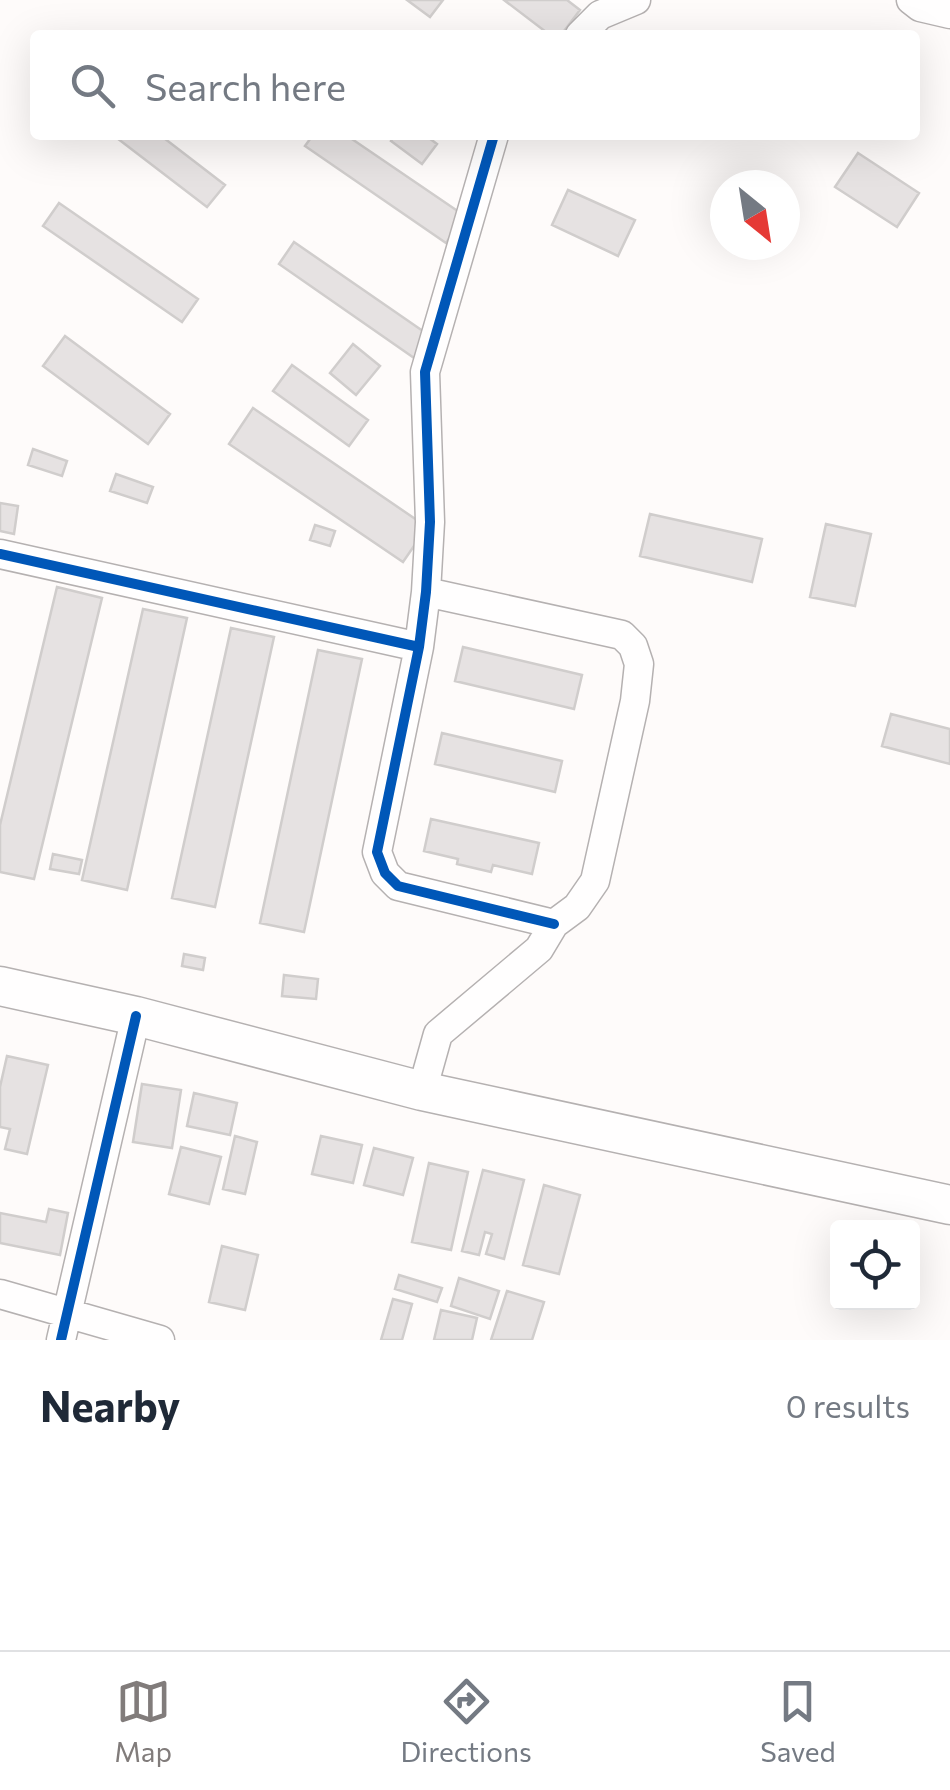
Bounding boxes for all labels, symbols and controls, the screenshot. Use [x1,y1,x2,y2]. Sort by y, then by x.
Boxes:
search box [30,30,920,140]
icon: search [65,58,120,113]
text: Search here [145,62,346,109]
north arrow [710,170,800,260]
map controls [830,1220,920,1310]
button: locate [830,1220,920,1310]
text: Nearby [40,1379,180,1431]
text: 0 results [786,1385,910,1425]
tab: Map [114,1674,172,1768]
tab: Directions [400,1674,532,1768]
tab: Saved [760,1674,836,1768]

